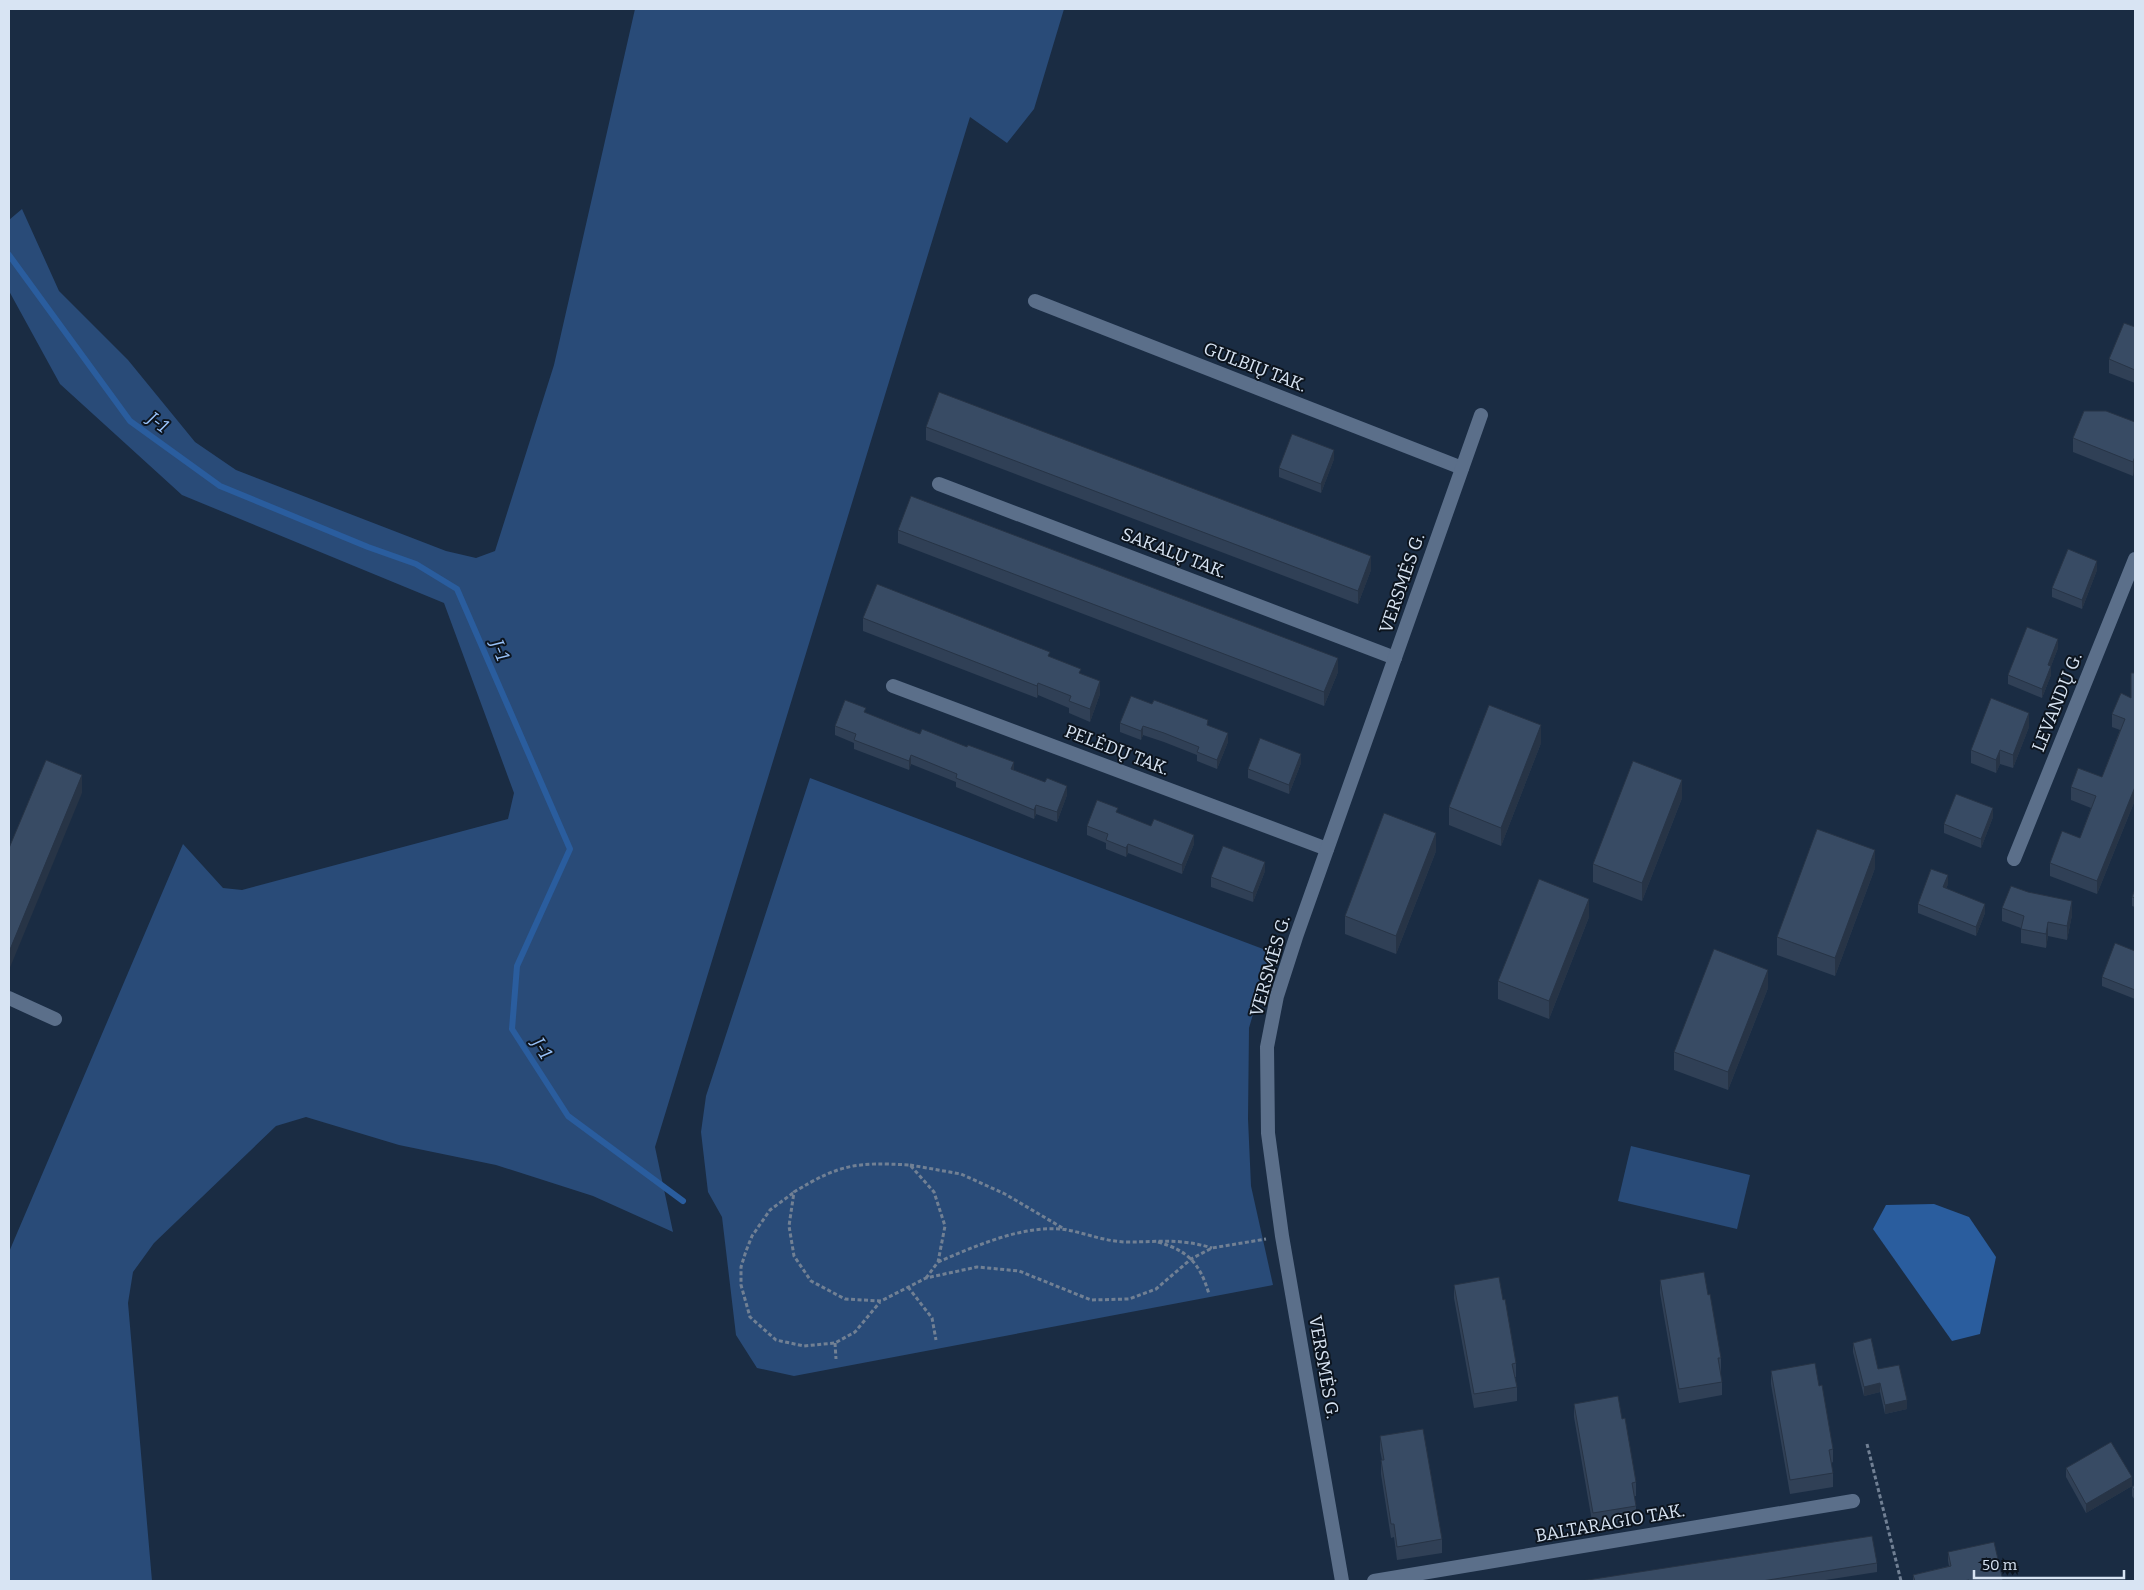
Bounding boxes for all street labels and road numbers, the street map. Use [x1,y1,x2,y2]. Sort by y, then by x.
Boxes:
street label: GULBIŲ TAK. [1200,337,1310,397]
street label: SAKALŲ TAK. [1118,523,1230,583]
street label: VERSMĖS G. [1375,530,1429,636]
street label: LEVANDŲ G. [2027,649,2087,755]
street label: PELĖDŲ TAK. [1062,720,1172,780]
street label: VERSMĖS G. [1245,913,1295,1019]
street label: VERSMĖS G. [1304,1314,1344,1420]
street label: BALTARAGIO TAK. [1534,1499,1686,1547]

